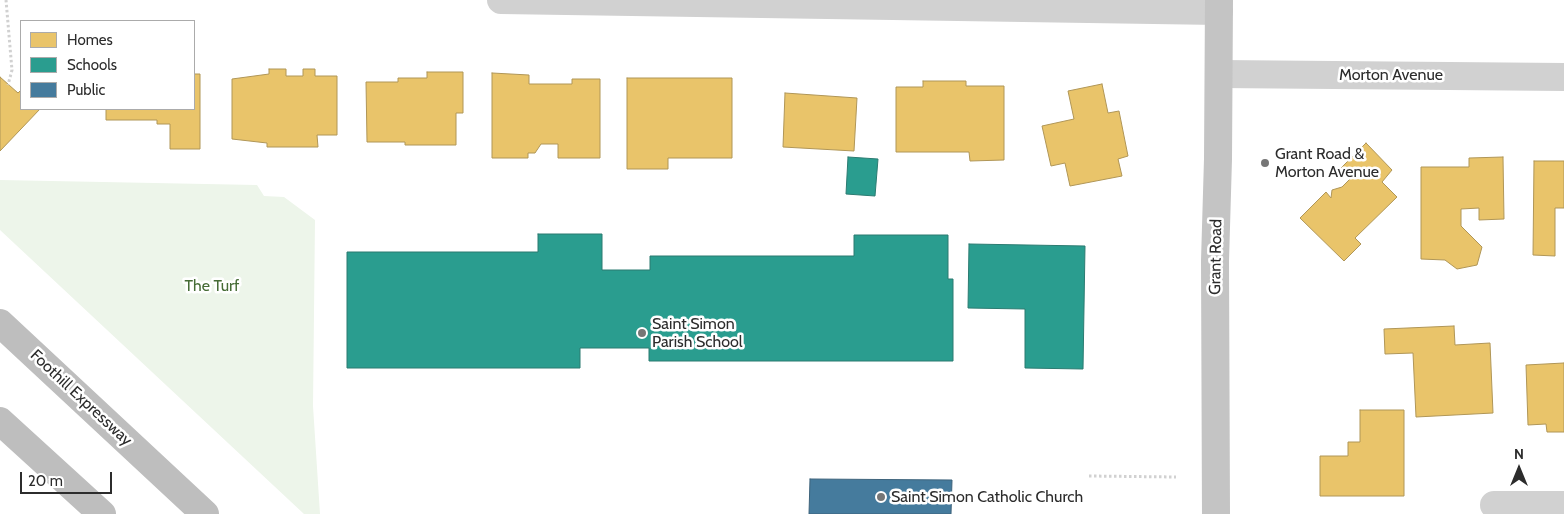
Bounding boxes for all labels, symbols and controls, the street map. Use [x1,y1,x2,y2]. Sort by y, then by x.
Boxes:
legend [20,20,195,110]
text: Homes [67,31,113,49]
text: Schools [67,56,117,74]
street label: Morton Avenue [1339,65,1443,85]
text: Public [67,81,105,99]
place label: Grant Road & Morton Avenue [1275,144,1379,182]
marker: Grant Road & Morton Avenue [1259,157,1271,169]
street label: Grant Road [1206,219,1226,295]
park label: The Turf [185,276,239,296]
place label: Saint Simon Parish School [652,314,743,352]
marker: Saint Simon Parish School [636,327,648,339]
street label: Foothill Expressway [26,346,136,450]
north arrow [1494,444,1544,494]
text: N [1514,445,1524,463]
scale bar [22,462,115,494]
text: 20 m [28,472,63,490]
place label: Saint Simon Catholic Church [891,487,1083,507]
marker: Saint Simon Catholic Church [875,491,887,503]

